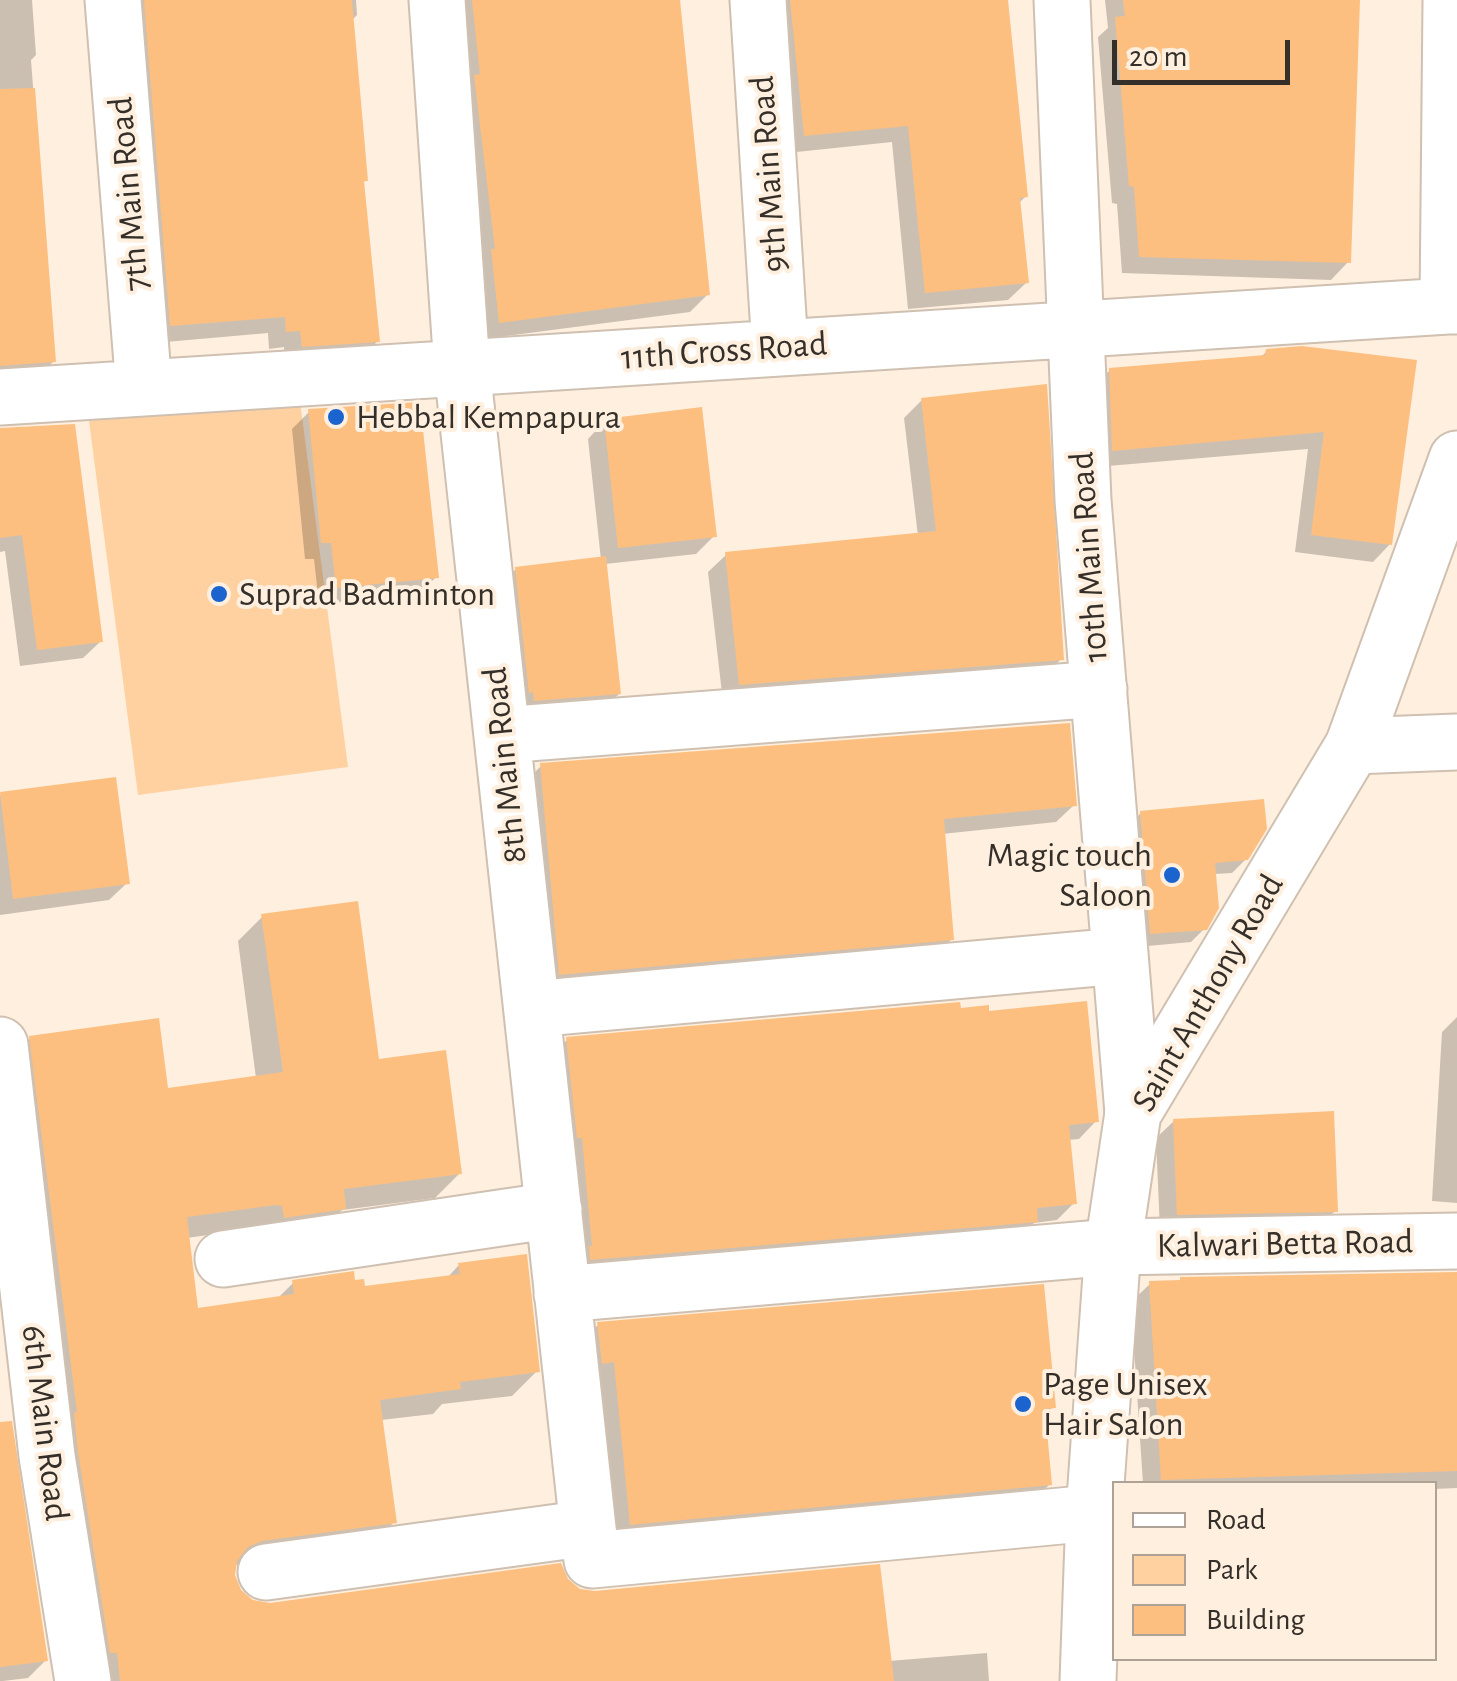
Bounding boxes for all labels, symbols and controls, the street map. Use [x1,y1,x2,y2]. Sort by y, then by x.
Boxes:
scale bar [1117,20,1294,82]
text: 20 m [1129,42,1187,72]
street label: 9th Main Road [741,74,797,274]
street label: 7th Main Road [100,95,158,293]
street label: 11th Cross Road [620,323,828,379]
place label: Hebbal Kempapura [356,396,621,438]
marker: Hebbal Kempapura [325,406,347,428]
street label: 10th Main Road [1061,450,1117,664]
place label: Suprad Badminton [239,573,495,615]
marker: Suprad Badminton [208,583,230,605]
street label: 8th Main Road [474,665,536,865]
place label: Magic touch Saloon [986,834,1152,916]
marker: Magic touch Saloon [1161,864,1183,886]
street label: Saint Anthony Road [1123,867,1293,1119]
street label: Kalwari Betta Road [1156,1221,1414,1267]
street label: 6th Main Road [12,1323,78,1523]
place label: Page Unisex Hair Salon [1043,1363,1207,1445]
marker: Page Unisex Hair Salon [1012,1393,1034,1415]
legend [1112,1481,1437,1661]
text: Road [1206,1505,1266,1535]
text: Park [1206,1555,1258,1585]
text: Building [1206,1605,1305,1635]

